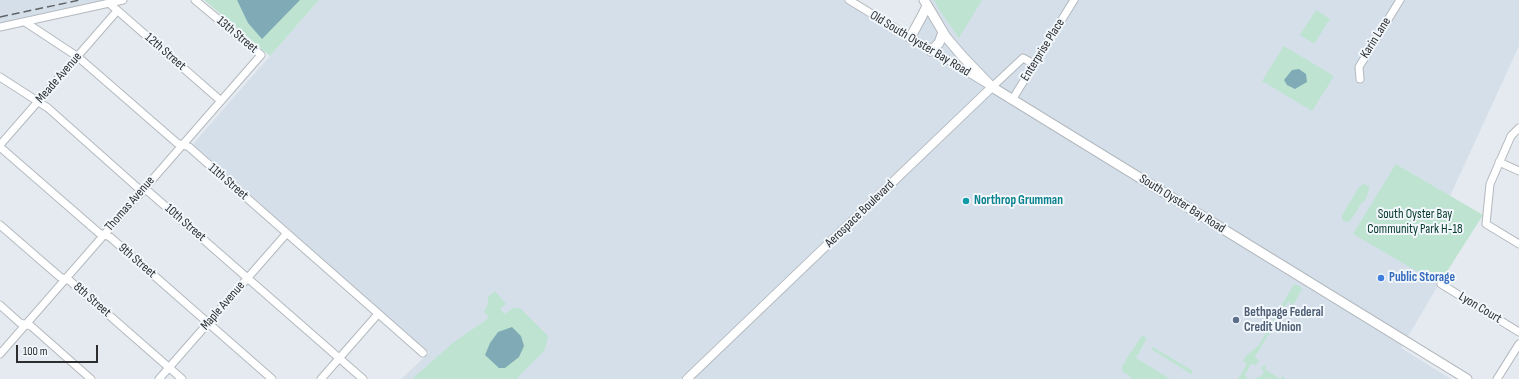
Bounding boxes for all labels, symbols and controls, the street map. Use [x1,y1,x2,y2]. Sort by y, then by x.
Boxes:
street label: Old South Oyster Bay Road [867,8,973,80]
street label: 13th Street [213,13,261,57]
street label: Karin Lane [1357,15,1395,61]
street label: Enterprise Place [1018,16,1068,84]
street label: 12th Street [141,30,189,74]
street label: Meade Avenue [33,49,85,107]
street label: 11th Street [205,160,251,204]
street label: South Oyster Bay Road [1136,171,1228,237]
street label: Thomas Avenue [102,173,158,235]
street label: Aerospace Boulevard [822,177,898,251]
place label: Northrop Grumman [974,193,1063,209]
marker: Northrop Grumman [961,196,971,206]
street label: 10th Street [161,201,209,245]
park label: South Oyster Bay Community Park H-18 [1367,207,1463,238]
street label: 9th Street [115,240,159,282]
place label: Public Storage [1389,270,1455,286]
marker: Public Storage [1376,273,1386,283]
street label: Maple Avenue [198,278,248,334]
street label: 8th Street [70,279,114,321]
street label: Lyon Court [1456,289,1504,327]
place label: Bethpage Federal Credit Union [1244,305,1323,336]
marker: Bethpage Federal Credit Union [1231,315,1241,325]
scale bar [18,337,100,363]
text: 100 m [23,344,48,359]

